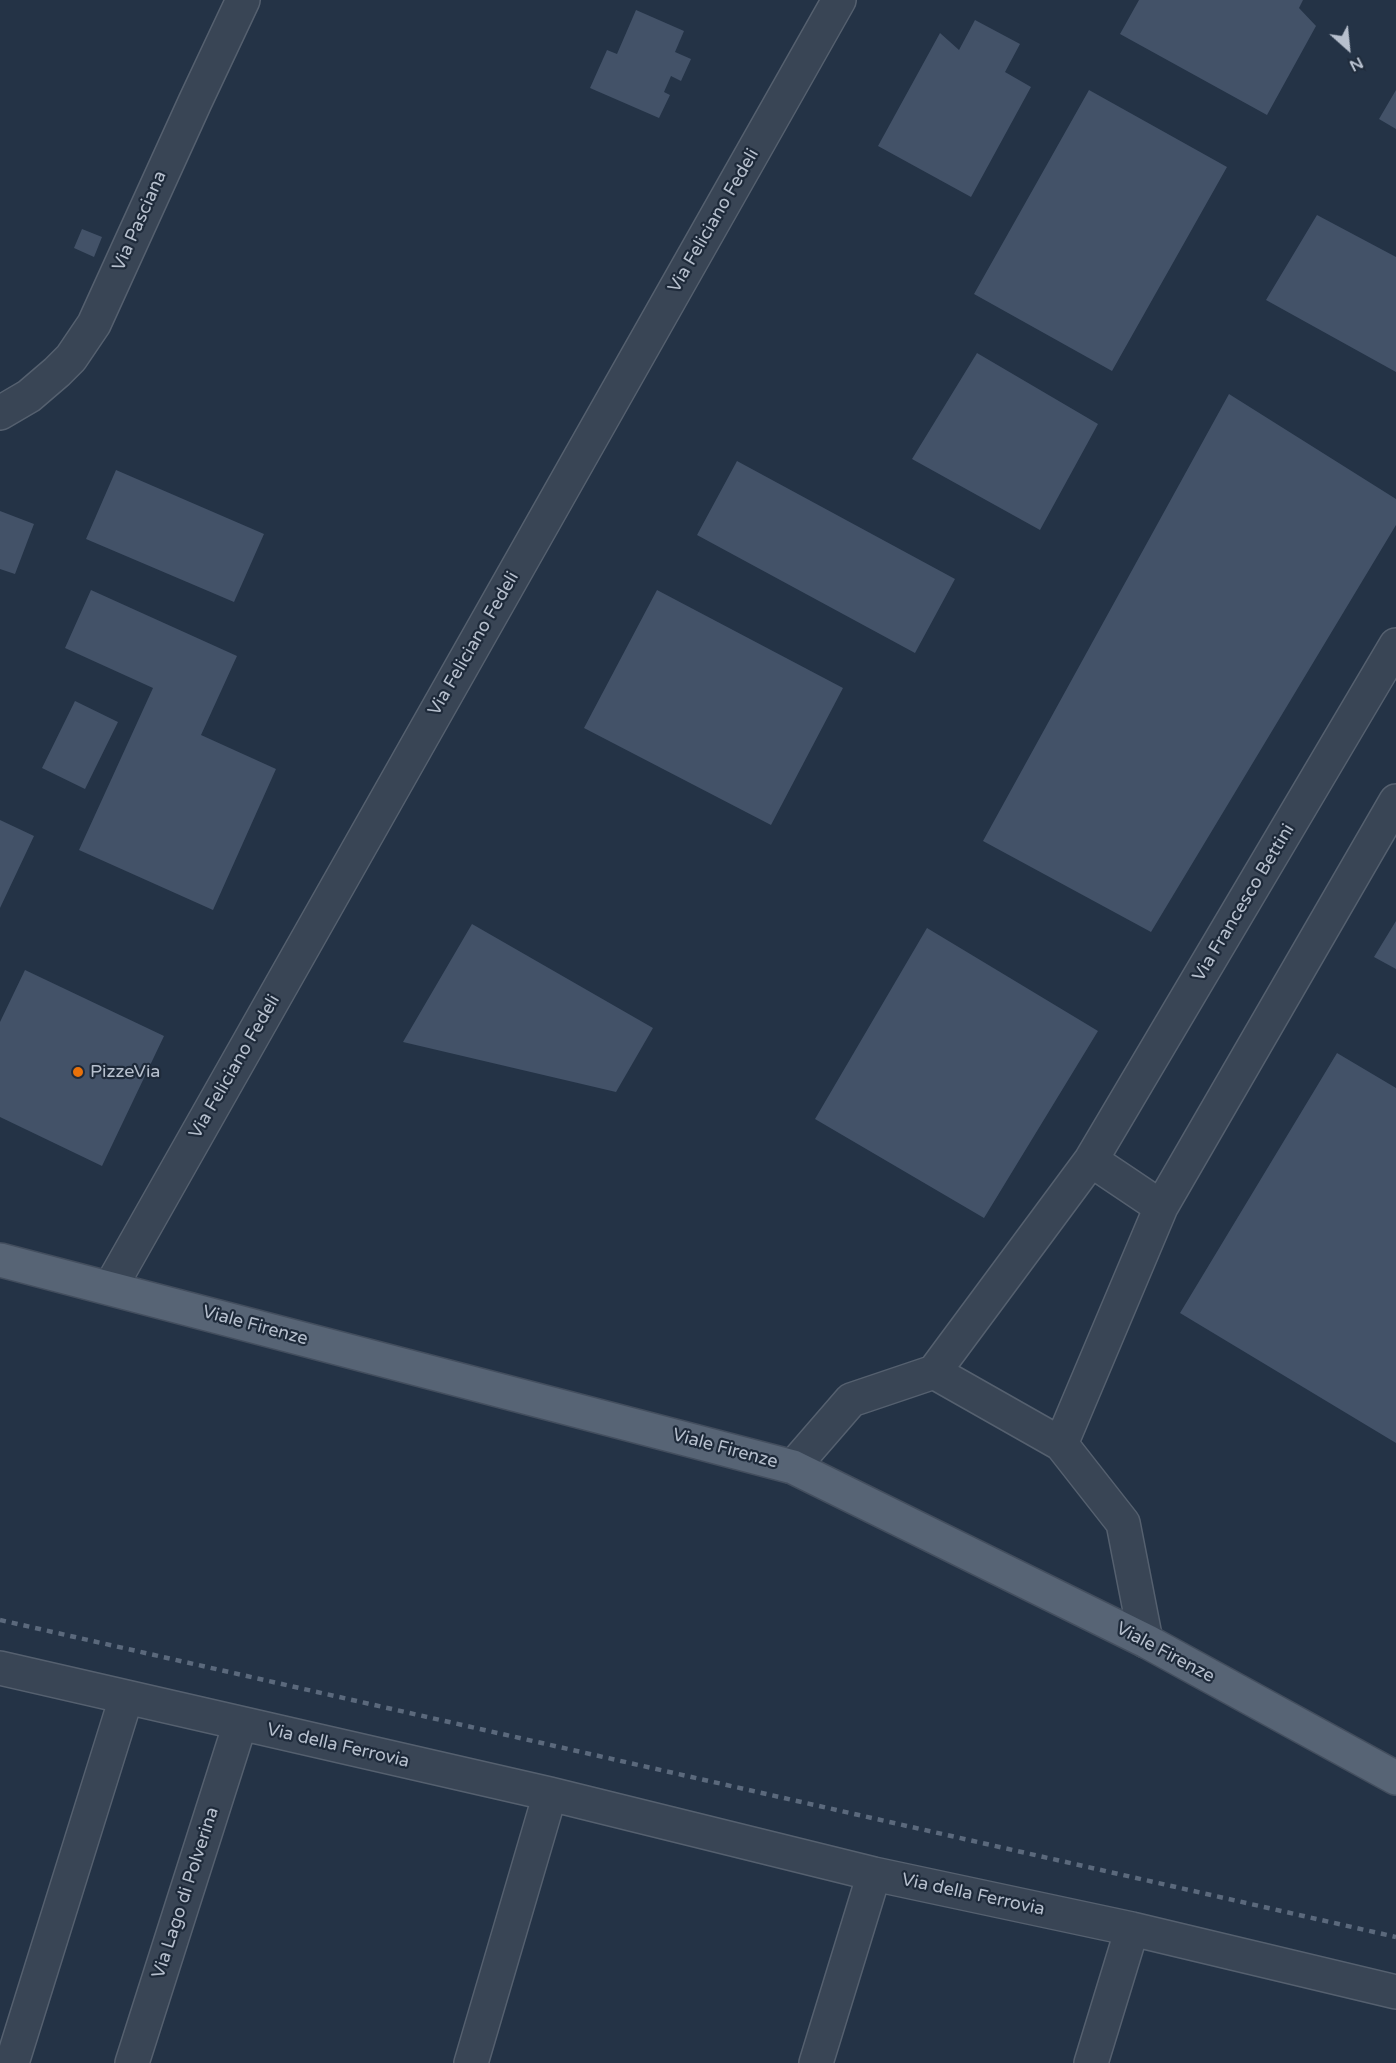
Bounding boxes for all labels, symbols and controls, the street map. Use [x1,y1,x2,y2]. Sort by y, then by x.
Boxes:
north arrow [1318,18,1378,78]
text: N [1346,52,1366,76]
street label: Via Feliciano Fedeli [664,145,764,297]
street label: Via Pasciana [108,168,172,274]
street label: Via Feliciano Fedeli [424,568,524,720]
street label: Via Francesco Bettini [1188,820,1300,986]
street label: Via Feliciano Fedeli [185,991,285,1143]
place label: PizzeVia [90,1061,160,1083]
marker: PizzeVia [71,1065,85,1079]
street label: Viale Firenze [200,1302,310,1350]
street label: Viale Firenze [670,1425,780,1473]
street label: Viale Firenze [1112,1618,1218,1688]
street label: Via della Ferrovia [265,1719,411,1773]
street label: Via Lago di Polverina [148,1805,224,1981]
street label: Via della Ferrovia [899,1869,1047,1921]

